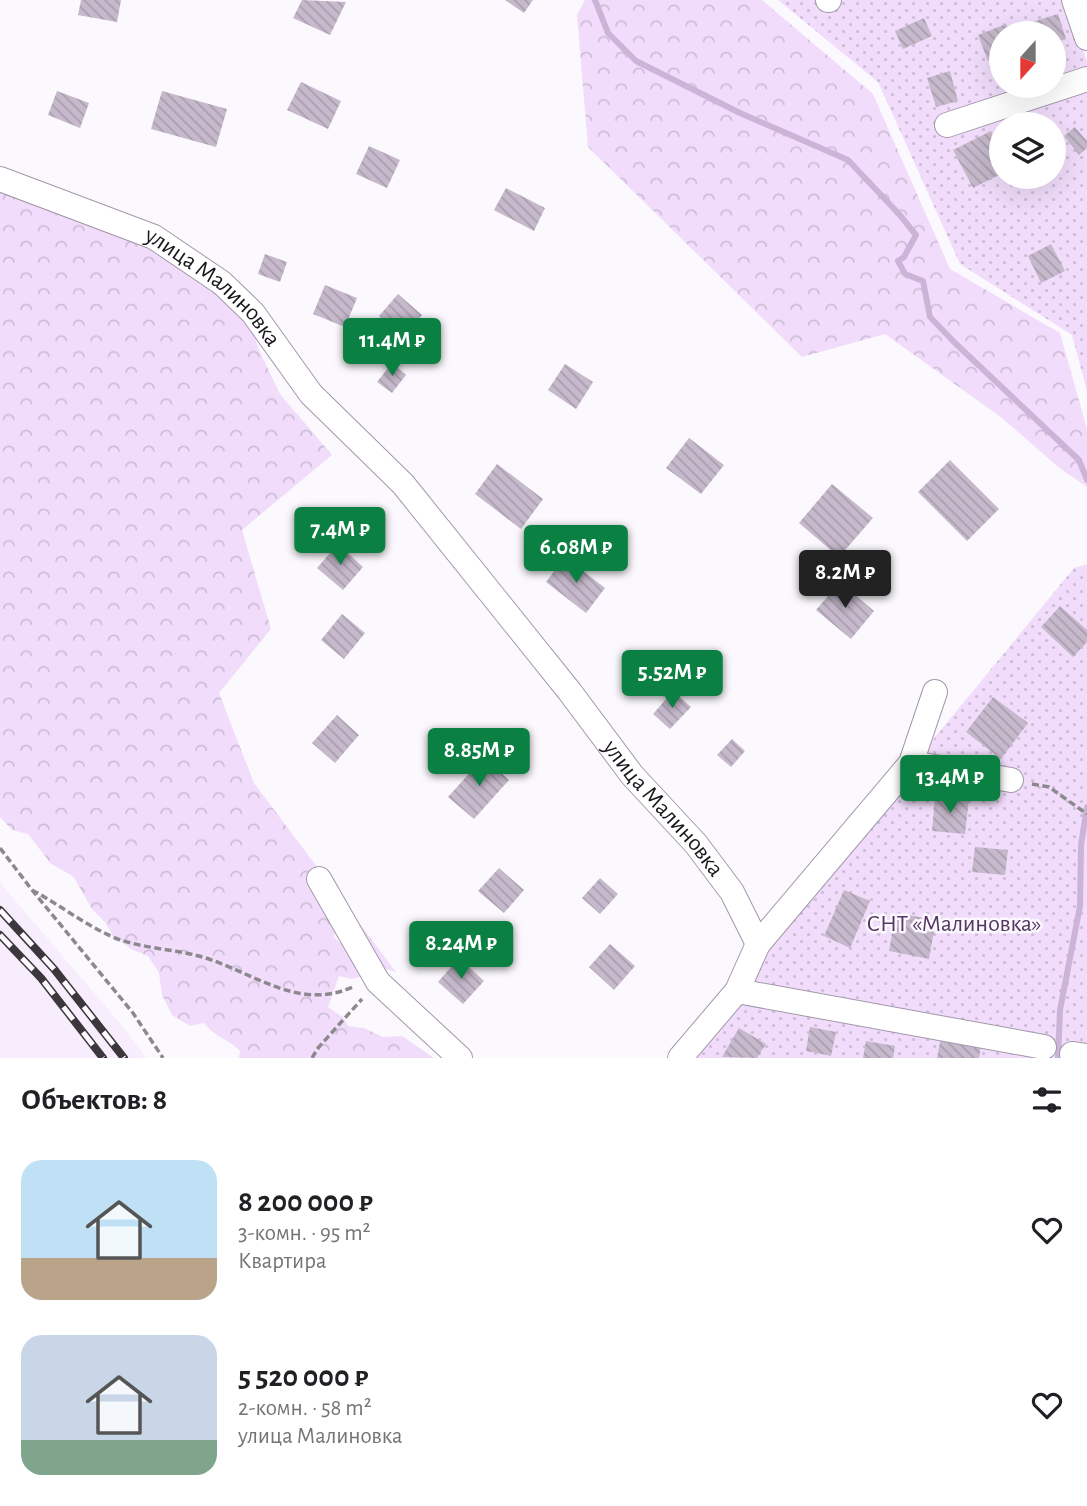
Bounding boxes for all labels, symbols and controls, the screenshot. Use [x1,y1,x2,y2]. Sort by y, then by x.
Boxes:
north arrow [989,21,1066,98]
map controls [989,21,1066,189]
button: layers [989,112,1066,189]
street label: улица Малиновка [141,222,285,351]
pin: 11.4M ₽ [327,318,457,378]
text: 11.4M ₽ [359,329,425,352]
pin: 7.4M ₽ [283,508,397,567]
text: 7.4M ₽ [310,518,370,541]
pin: 6.08M ₽ [511,526,641,585]
text: 6.08M ₽ [540,536,612,559]
pin: 8.2M ₽ [788,550,902,610]
text: 8.2M ₽ [815,561,875,584]
pin: 5.52M ₽ [607,650,737,710]
text: 5.52M ₽ [638,661,706,684]
pin: 8.85M ₽ [414,728,544,788]
street label: улица Малиновка [598,735,728,881]
text: 8.85M ₽ [444,739,514,762]
pin: 13.4M ₽ [885,756,1015,815]
text: 13.4M ₽ [916,766,984,789]
park label: СНТ «Малиновка» [867,912,1041,936]
pin: 8.24M ₽ [396,922,526,981]
text: 8.24M ₽ [425,932,497,955]
icon: filters [1028,1081,1066,1119]
text: Объектов: 8 [21,1085,167,1115]
text: 8 200 000 ₽ [238,1187,373,1217]
icon: home [77,1188,161,1272]
icon: heart [1028,1211,1066,1249]
text: 3-комн. · 95 m² [238,1222,371,1245]
text: Квартира [238,1250,326,1273]
text: 5 520 000 ₽ [238,1362,368,1392]
icon: home [77,1363,161,1447]
icon: heart [1028,1386,1066,1424]
text: 2-комн. · 58 m² [238,1397,372,1420]
text: улица Малиновка [238,1425,402,1448]

